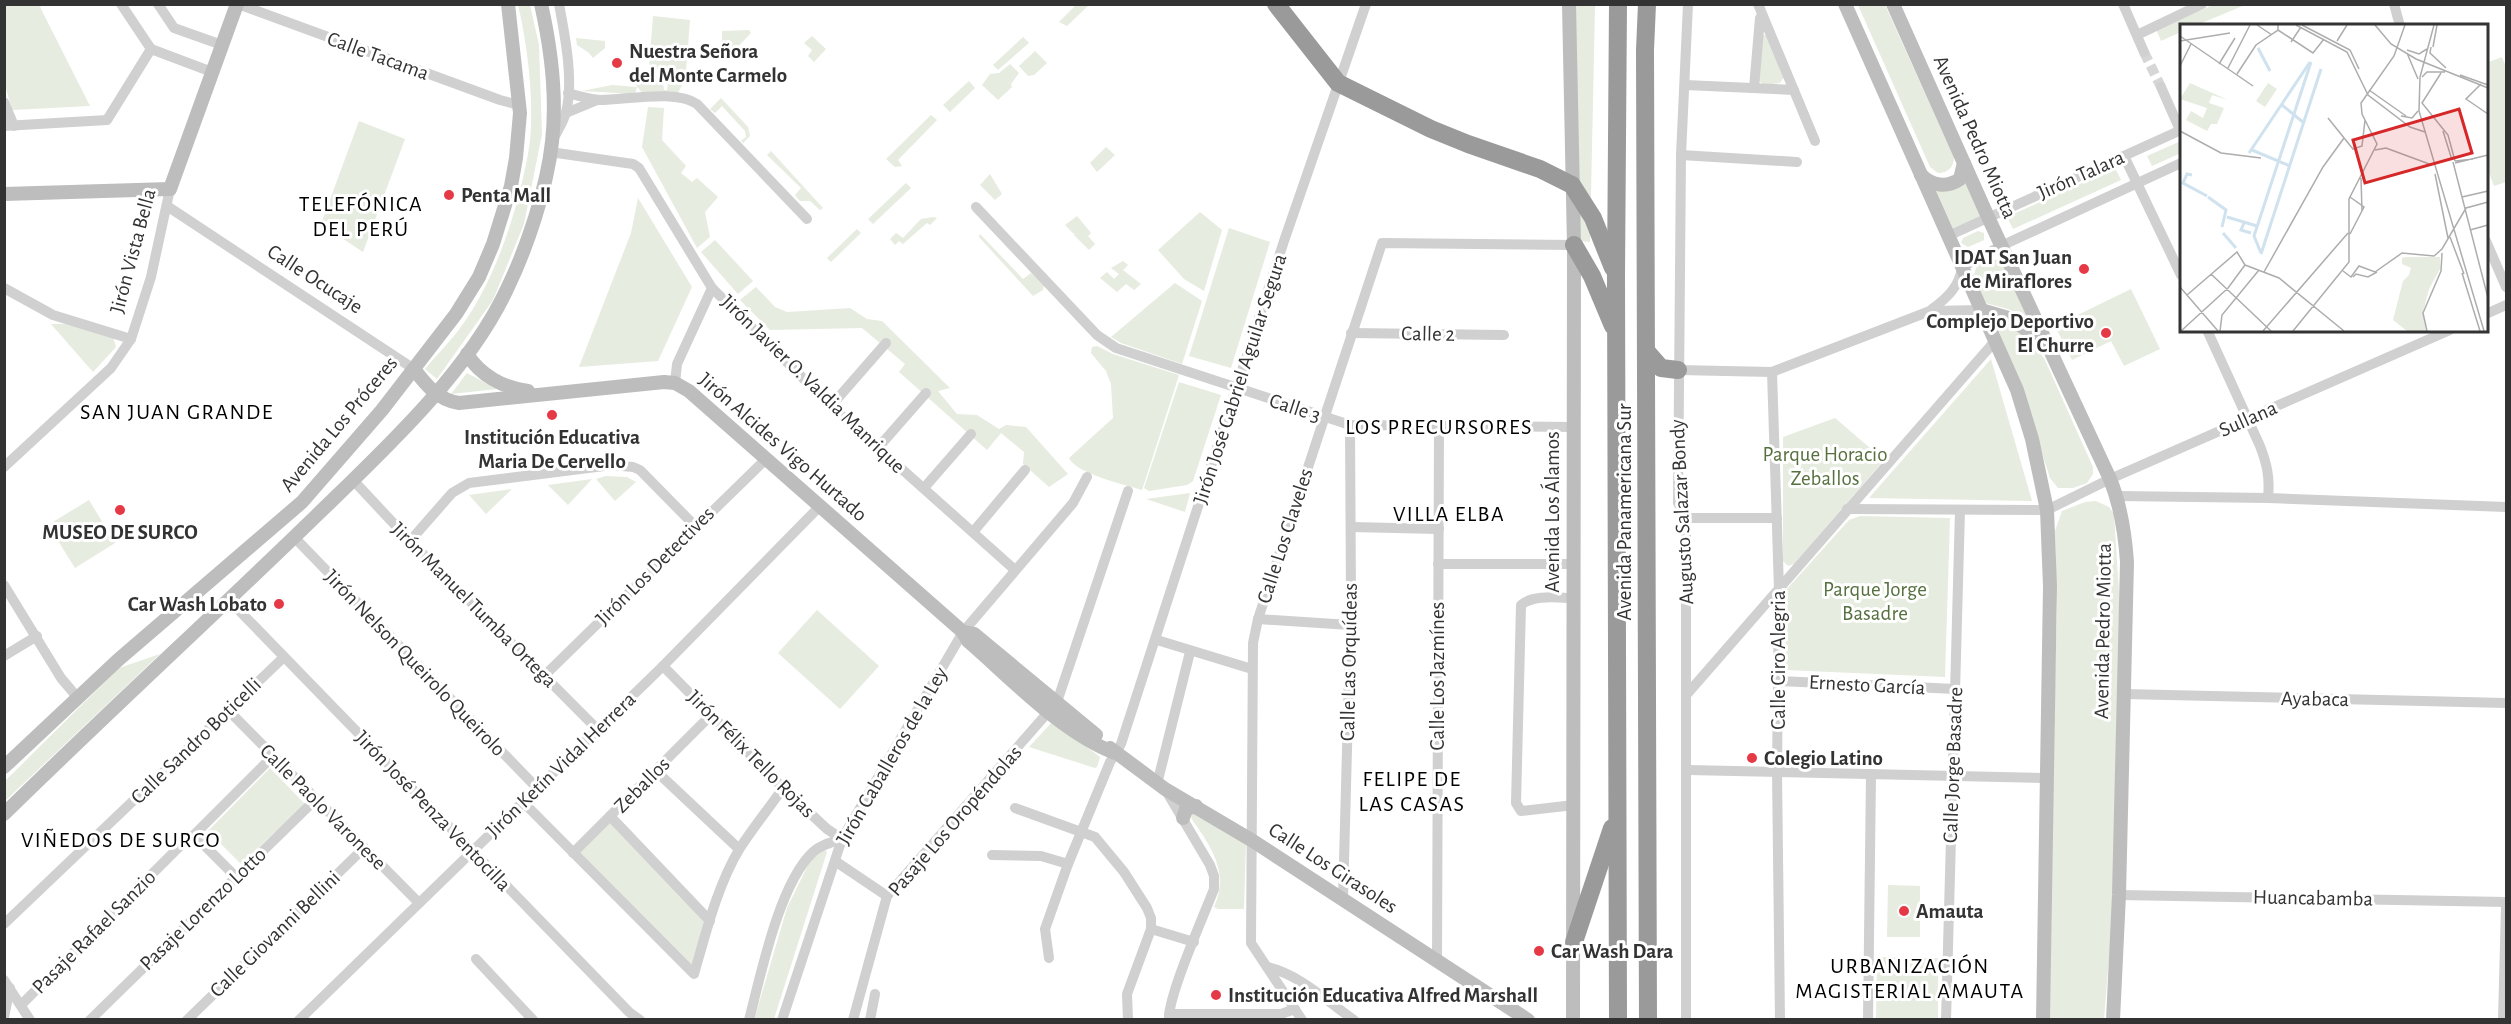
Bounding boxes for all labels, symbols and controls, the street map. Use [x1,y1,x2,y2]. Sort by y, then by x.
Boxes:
inset map [2180,24,2487,332]
street label: Calle Tacama [324,28,432,84]
place label: Nuestra Señora del Monte Carmelo [629,41,787,86]
street label: Avenida Pedro Miotta [1930,52,2021,222]
marker: Nuestra Señora del Monte Carmelo [610,56,624,70]
street label: Jirón Talara [2035,147,2128,203]
place label: Penta Mall [461,185,551,206]
street label: Jirón Vista Bella [106,186,160,316]
marker: Penta Mall [442,188,456,202]
district label: TELEFÓNICA DEL PERÚ [299,192,423,240]
street label: Calle Ocucaje [264,240,366,318]
place label: IDAT San Juan de Miraflores [1954,247,2072,292]
street label: Jirón José Gabriel Aguilar Segura [1190,251,1291,507]
marker: IDAT San Juan de Miraflores [2077,262,2091,276]
street label: Jirón Javier O. Valdia Manrique [717,291,909,477]
place label: Complejo Deportivo El Churre [1926,311,2094,356]
street label: Calle 2 [1401,323,1455,345]
marker: Complejo Deportivo El Churre [2099,326,2113,340]
street label: Avenida Los Próceres [276,352,402,496]
street label: Jirón Alcides Vigo Hurtado [695,369,871,525]
street label: Calle 3 [1267,390,1323,426]
street label: Sullana [2216,397,2280,441]
district label: SAN JUAN GRANDE [80,401,274,423]
street label: Avenida Panamericana Sur [1614,403,1635,621]
marker: Institución Educativa Maria De Cervello [545,408,559,422]
district label: LOS PRECURSORES [1345,416,1533,438]
street label: Augusto Salazar Bondy [1667,419,1697,605]
place label: Institución Educativa Maria De Cervello [464,427,640,472]
street label: Avenida Los Álamos [1540,431,1563,593]
park label: Parque Horacio Zeballos [1763,444,1887,489]
street label: Calle Los Claveles [1253,466,1317,606]
marker: MUSEO DE SURCO [113,503,127,517]
street label: Jirón Los Detectives [592,503,718,629]
district label: VILLA ELBA [1393,503,1505,525]
street label: Jirón Manuel Tumba Ortega [387,518,561,692]
place label: MUSEO DE SURCO [42,522,198,543]
street label: Avenida Pedro Miotta [2091,542,2115,719]
street label: Jirón Nelson Queirolo Queirolo [321,566,509,760]
park label: Parque Jorge Basadre [1823,579,1927,624]
street label: Calle Las Orquídeas [1337,583,1361,741]
street label: Calle Ciro Alegria [1768,590,1789,730]
place label: Car Wash Lobato [128,594,267,615]
marker: Car Wash Lobato [272,597,286,611]
street label: Calle Los Jazmínes [1427,602,1448,750]
street label: Jirón Caballeros de la Ley [832,663,952,849]
street label: Ernesto García [1808,671,1926,699]
street label: Calle Sandro Boticelli [127,674,265,808]
street label: Jirón Félix Tello Rojas [683,686,819,822]
street label: Calle Jorge Basadre [1940,687,1966,843]
street label: Jirón Ketín Vidal Herrera [482,688,640,842]
street label: Ayabaca [2281,688,2350,710]
street label: Jirón José Penza Ventocilla [351,727,515,895]
street label: Calle Paolo Varonese [256,740,390,874]
street label: Pasaje Los Oropéndolas [884,742,1026,900]
place label: Colegio Latino [1764,748,1883,769]
marker: Colegio Latino [1745,751,1759,765]
street label: Zeballos [610,753,674,817]
district label: FELIPE DE LAS CASAS [1358,768,1466,815]
street label: Calle Los Girasoles [1265,819,1401,917]
district label: VIÑEDOS DE SURCO [21,828,221,851]
street label: Pasaje Lorenzo Lotto [136,844,270,974]
street label: Pasaje Rafael Sanzio [28,866,160,998]
street label: Calle Giovanni Bellini [206,867,344,1001]
street label: Huancabamba [2253,886,2374,910]
place label: Amauta [1916,901,1984,922]
marker: Amauta [1897,904,1911,918]
place label: Car Wash Dara [1551,941,1673,962]
marker: Car Wash Dara [1532,944,1546,958]
district label: URBANIZACIÓN MAGISTERIAL AMAUTA [1795,954,2025,1002]
place label: Institución Educativa Alfred Marshall [1228,985,1538,1006]
marker: Institución Educativa Alfred Marshall [1209,988,1223,1002]

